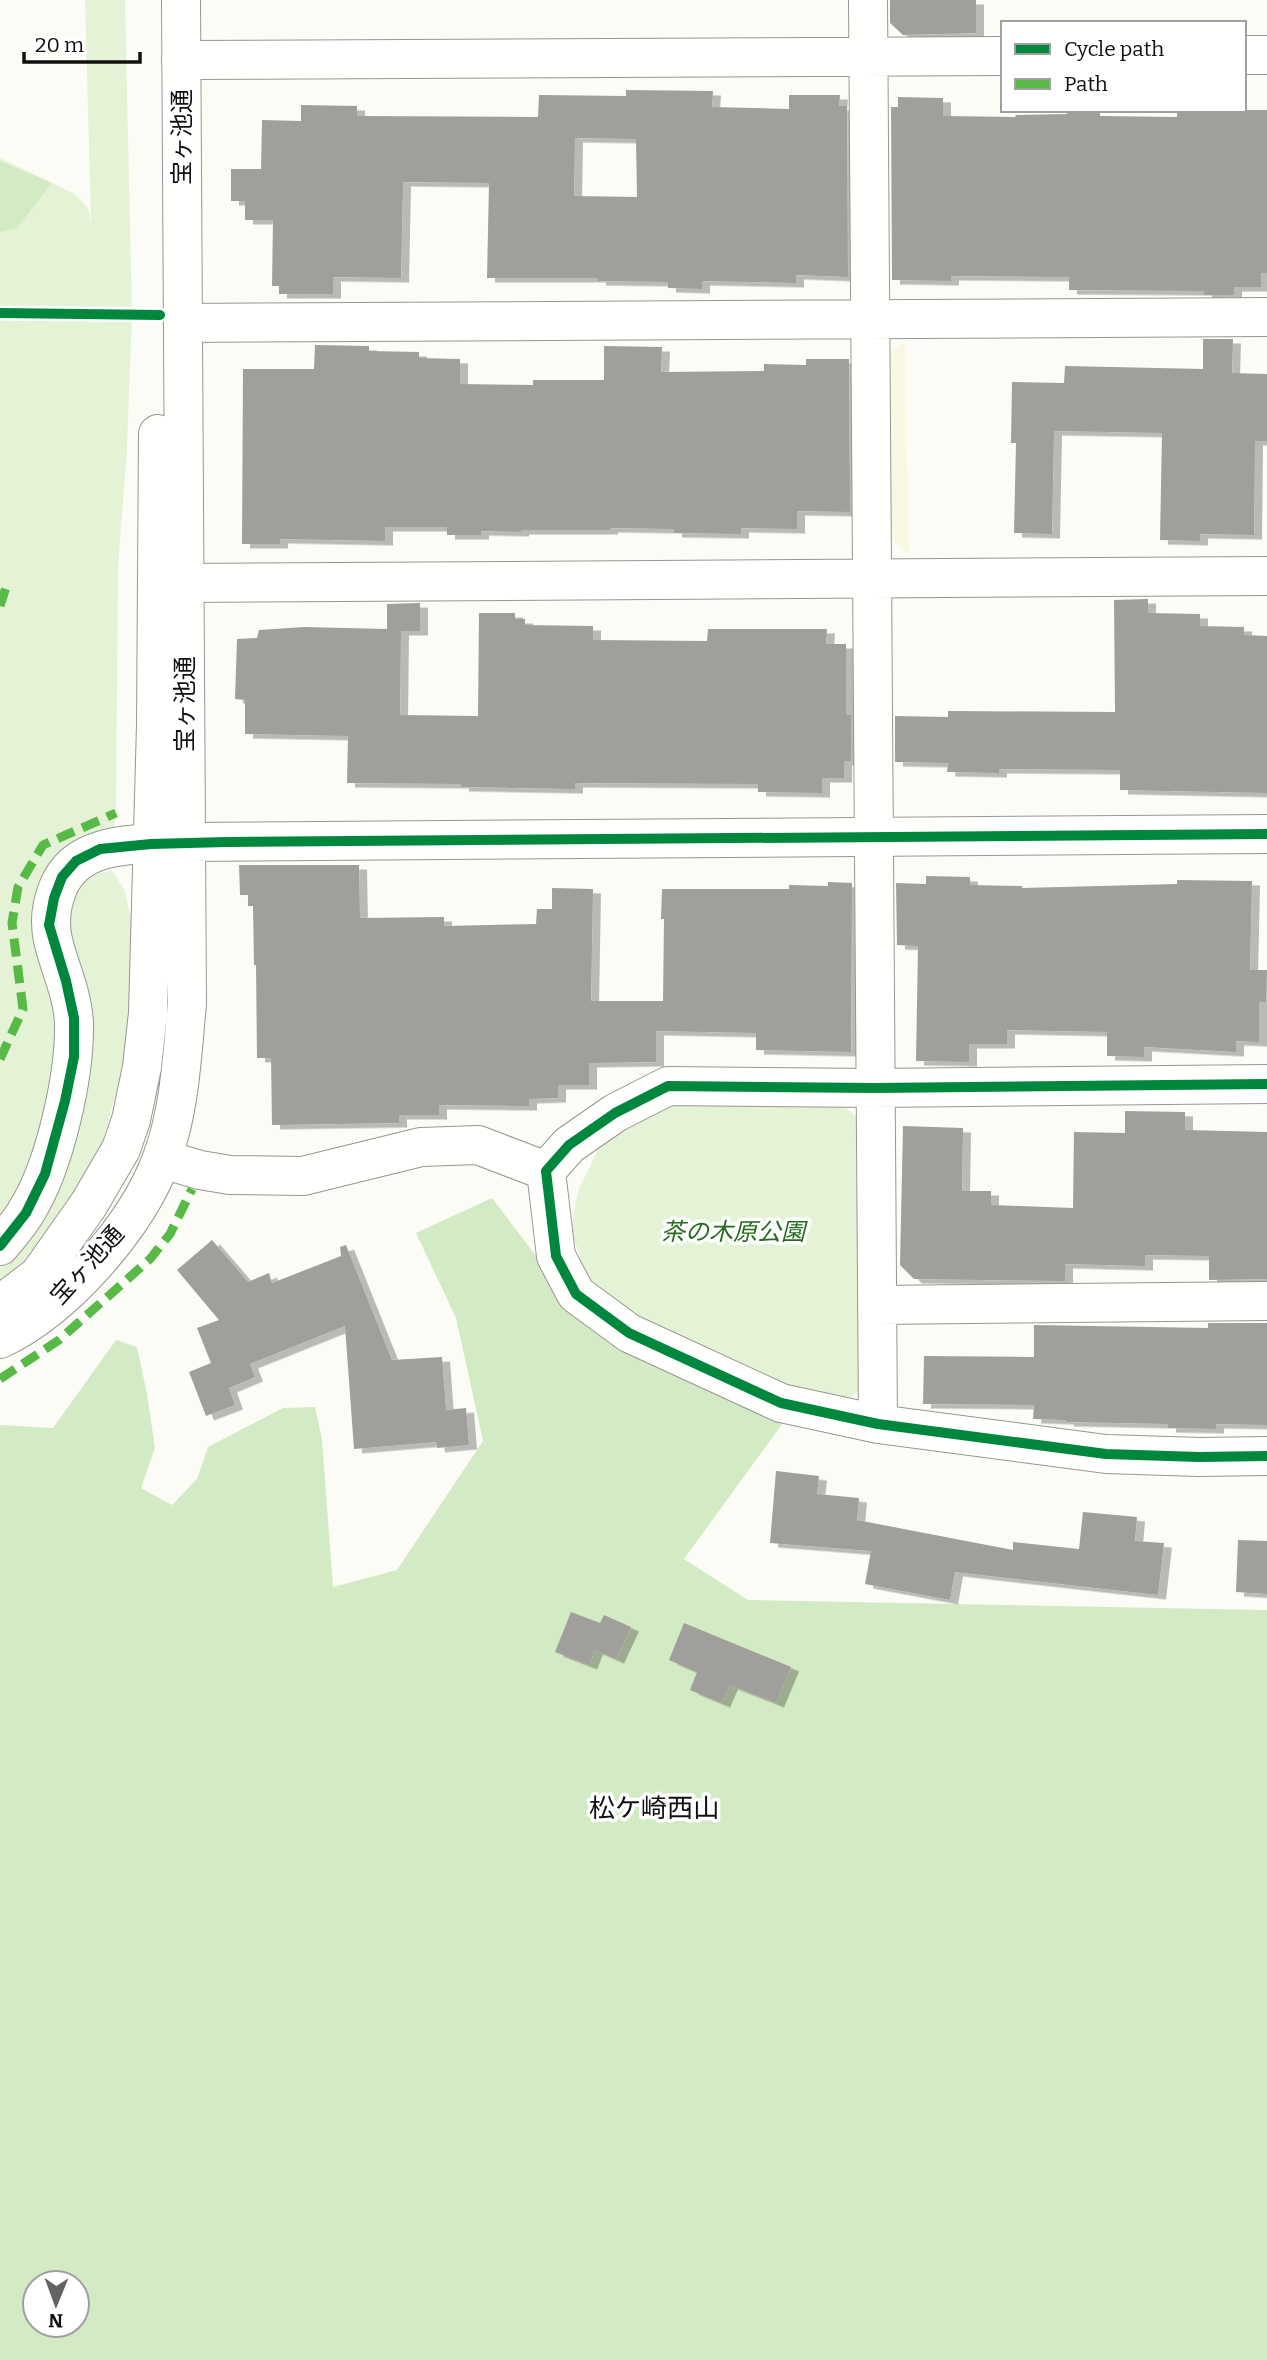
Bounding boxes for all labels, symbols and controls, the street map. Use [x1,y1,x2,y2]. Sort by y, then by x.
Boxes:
scale bar [24,21,140,65]
legend [1001,21,1246,112]
text: 20 m [35,32,84,58]
text: Cycle path [1064,36,1164,62]
text: Path [1064,71,1108,97]
street label: 宝ヶ池通 [168,89,196,185]
street label: 宝ヶ池通 [171,656,199,752]
park label: 茶の木原公園 [661,1218,808,1246]
street label: 宝ヶ池通 [44,1220,130,1310]
district label: 松ケ崎西山 [589,1793,719,1824]
north arrow [21,2269,91,2339]
text: N [48,2309,63,2332]

